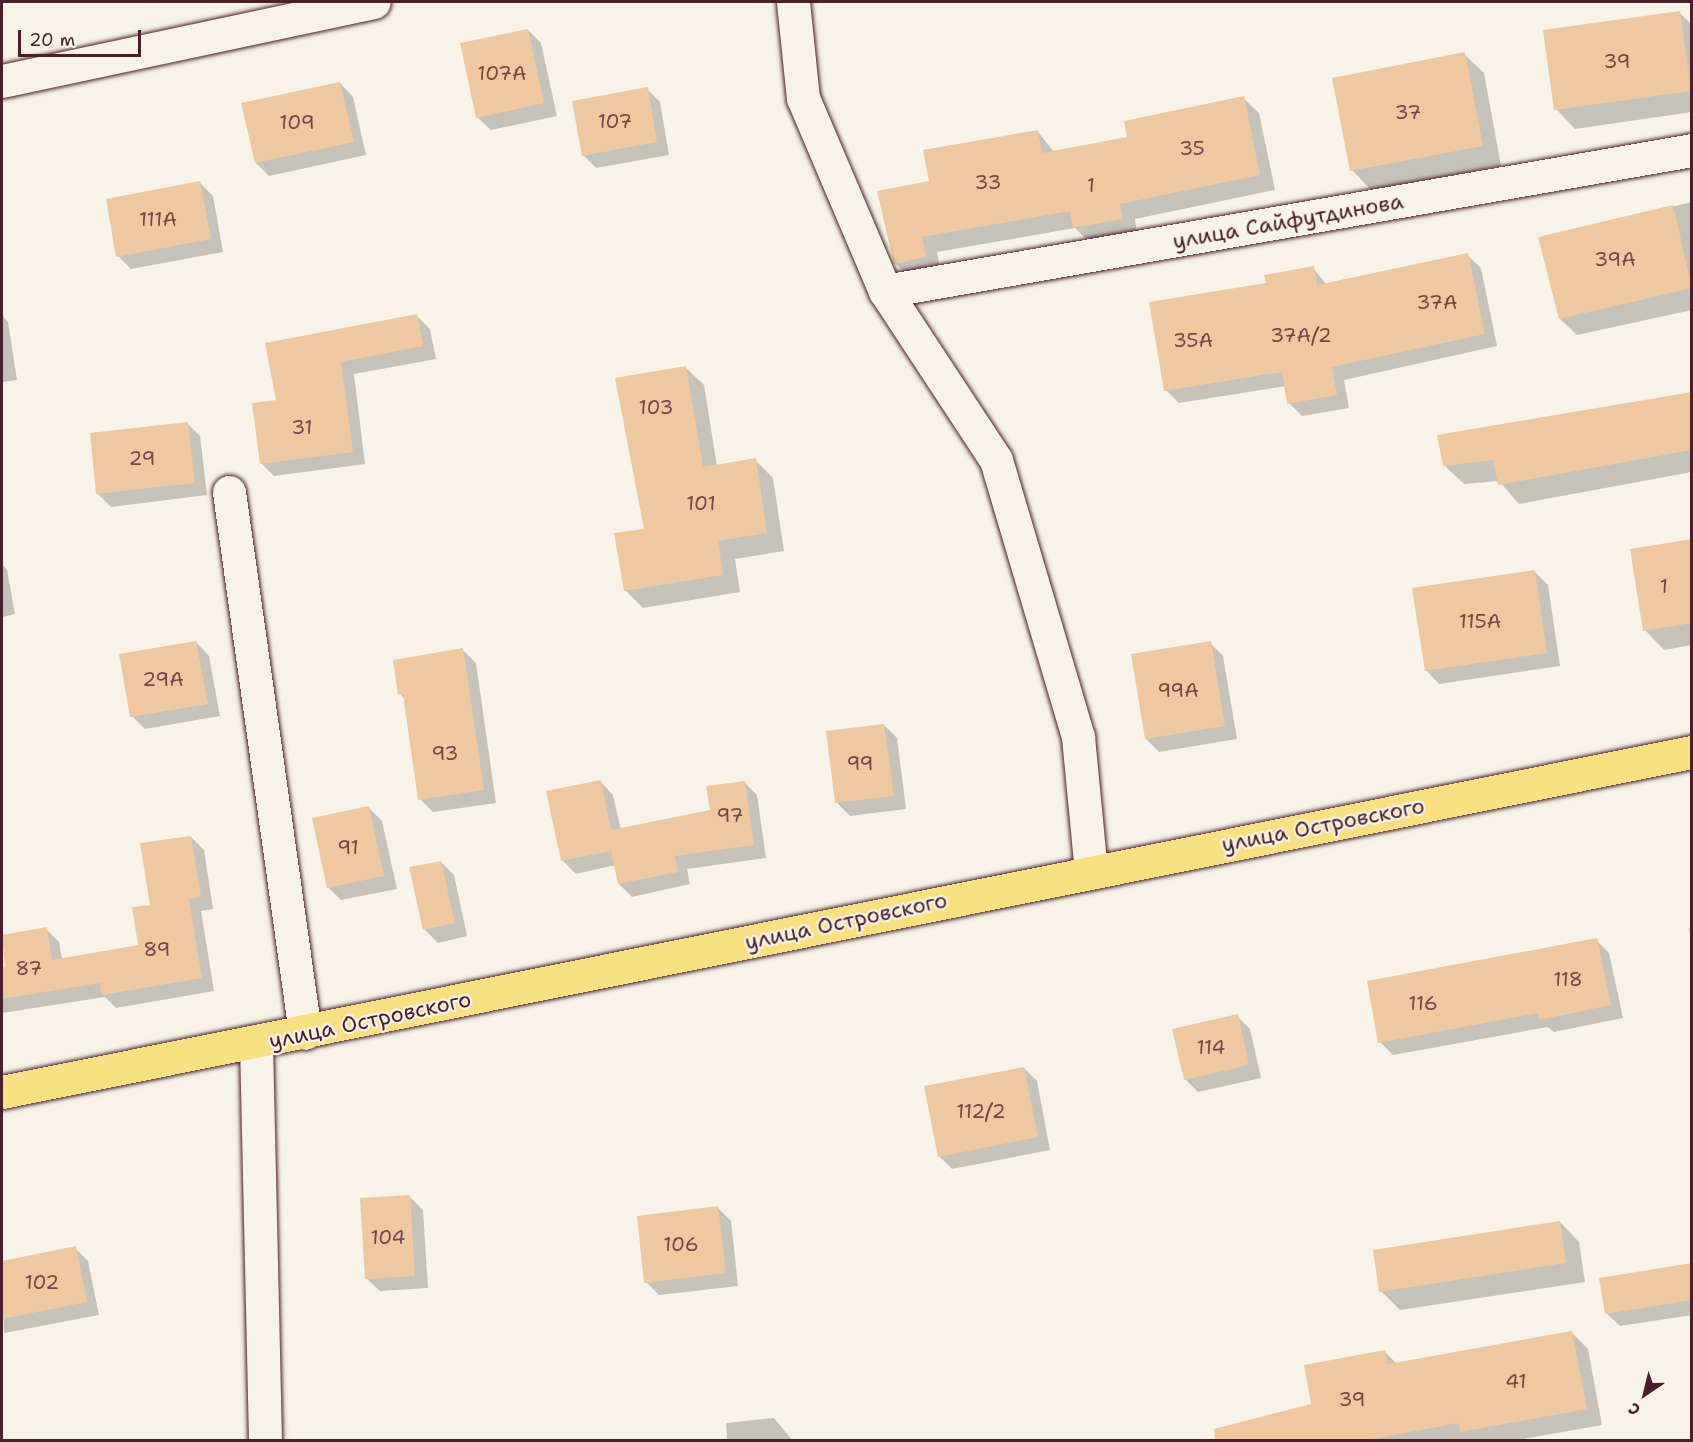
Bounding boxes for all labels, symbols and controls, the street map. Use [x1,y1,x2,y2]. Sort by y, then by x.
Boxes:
scale bar [21,18,144,56]
text: 20 m [29,28,75,52]
house number: 39 [1604,49,1630,73]
house number: 107А [477,61,527,85]
house number: 37 [1395,100,1421,124]
house number: 107 [598,109,632,133]
house number: 109 [279,110,315,134]
house number: 35 [1179,136,1205,160]
house number: 33 [975,170,1001,194]
house number: 1 [1087,173,1095,197]
street label: улица Сайфутдинова [1171,188,1405,254]
house number: 111А [139,207,177,231]
house number: 39А [1594,247,1636,271]
house number: 37А [1417,290,1457,314]
house number: 37А/2 [1270,323,1332,347]
house number: 35А [1173,328,1213,352]
house number: 103 [639,395,673,419]
house number: 31 [291,415,313,439]
house number: 29 [129,446,155,470]
house number: 101 [686,491,716,515]
house number: 1 [1660,574,1668,598]
house number: 115А [1459,609,1501,633]
house number: 29А [142,667,184,691]
house number: 99А [1157,678,1199,702]
house number: 93 [431,741,459,765]
house number: 99 [846,751,874,775]
street label: улица Островского [1219,792,1427,858]
house number: 97 [717,803,743,827]
house number: 91 [337,835,359,859]
street label: улица Островского [742,887,950,955]
house number: 89 [144,937,170,961]
house number: 87 [16,956,42,980]
house number: 118 [1553,967,1583,991]
street label: улица Островского [266,986,474,1054]
house number: 116 [1408,991,1438,1015]
house number: 114 [1196,1035,1226,1059]
house number: 112/2 [956,1099,1006,1123]
house number: 104 [370,1225,406,1249]
house number: 106 [663,1232,699,1256]
house number: 102 [25,1270,59,1294]
north arrow [1615,1364,1675,1424]
house number: 41 [1505,1369,1527,1393]
house number: 39 [1339,1387,1365,1411]
text: С [1624,1398,1644,1421]

